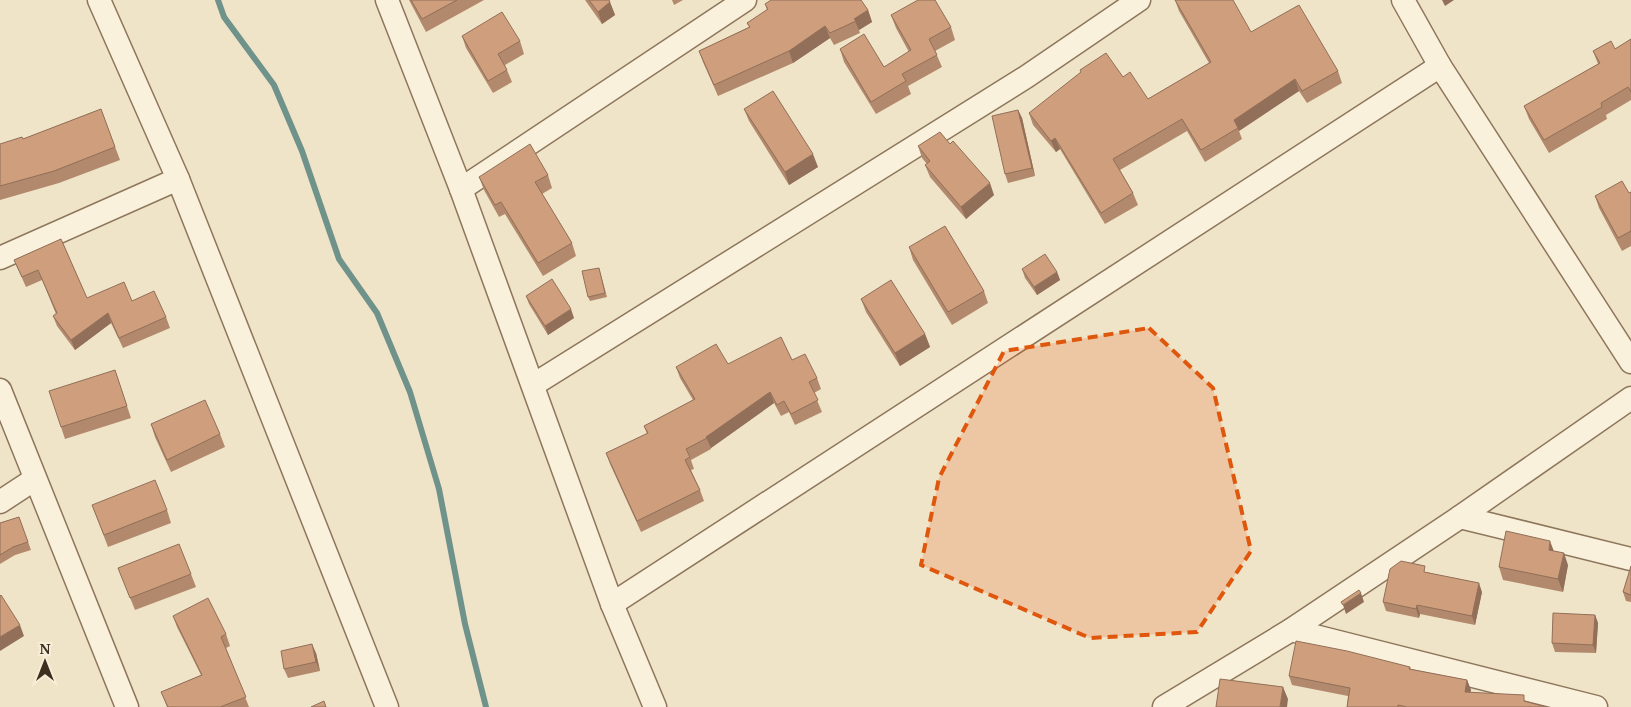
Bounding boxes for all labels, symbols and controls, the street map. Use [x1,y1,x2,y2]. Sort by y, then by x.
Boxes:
north arrow [20,637,70,687]
text: N [39,639,51,658]

